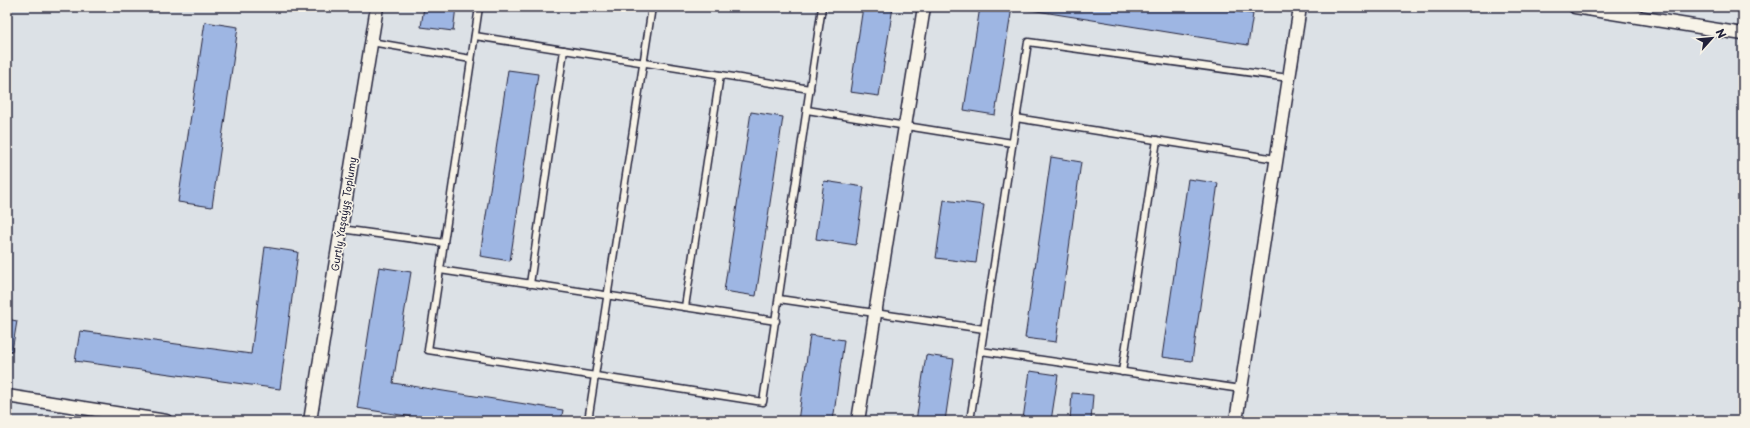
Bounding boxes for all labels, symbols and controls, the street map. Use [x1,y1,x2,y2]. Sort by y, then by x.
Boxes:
north arrow [1692,18,1732,58]
text: N [1712,25,1731,41]
street label: Gurtly Ýaşaýyş Toplumy [327,155,360,272]

